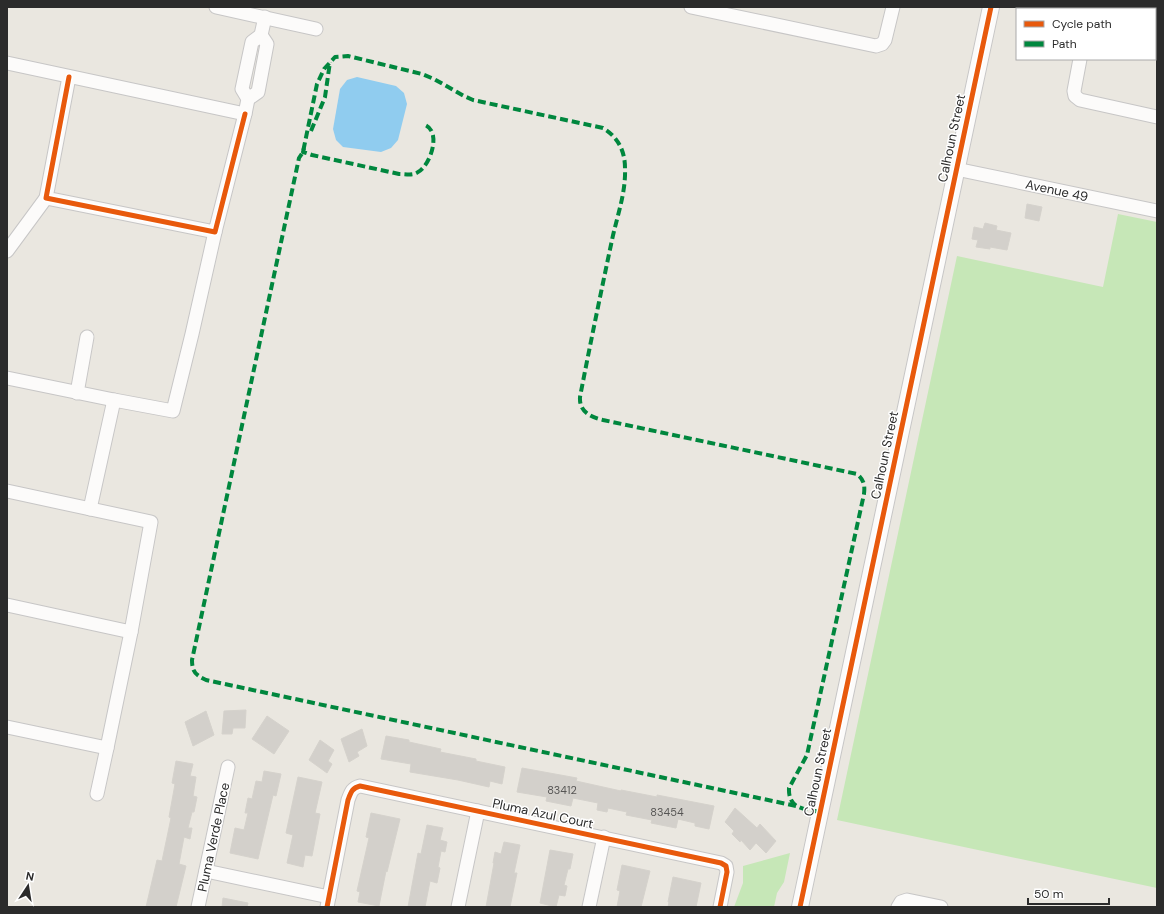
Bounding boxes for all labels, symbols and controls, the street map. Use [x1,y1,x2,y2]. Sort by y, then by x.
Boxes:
legend [1016,8,1156,60]
text: Cycle path [1052,16,1112,32]
text: Path [1052,36,1077,52]
street label: Calhoun Street [934,92,969,184]
street label: Avenue 49 [1024,176,1090,205]
street label: Calhoun Street [867,409,902,501]
street label: Calhoun Street [800,726,835,818]
street label: Pluma Verde Place [194,781,233,893]
house number: 83412 [547,783,577,797]
street label: Pluma Azul Court [491,794,595,832]
house number: 83454 [650,805,684,819]
north arrow [8,866,48,906]
text: N [25,869,35,884]
scale bar [1028,880,1109,906]
text: 50 m [1034,886,1063,902]

